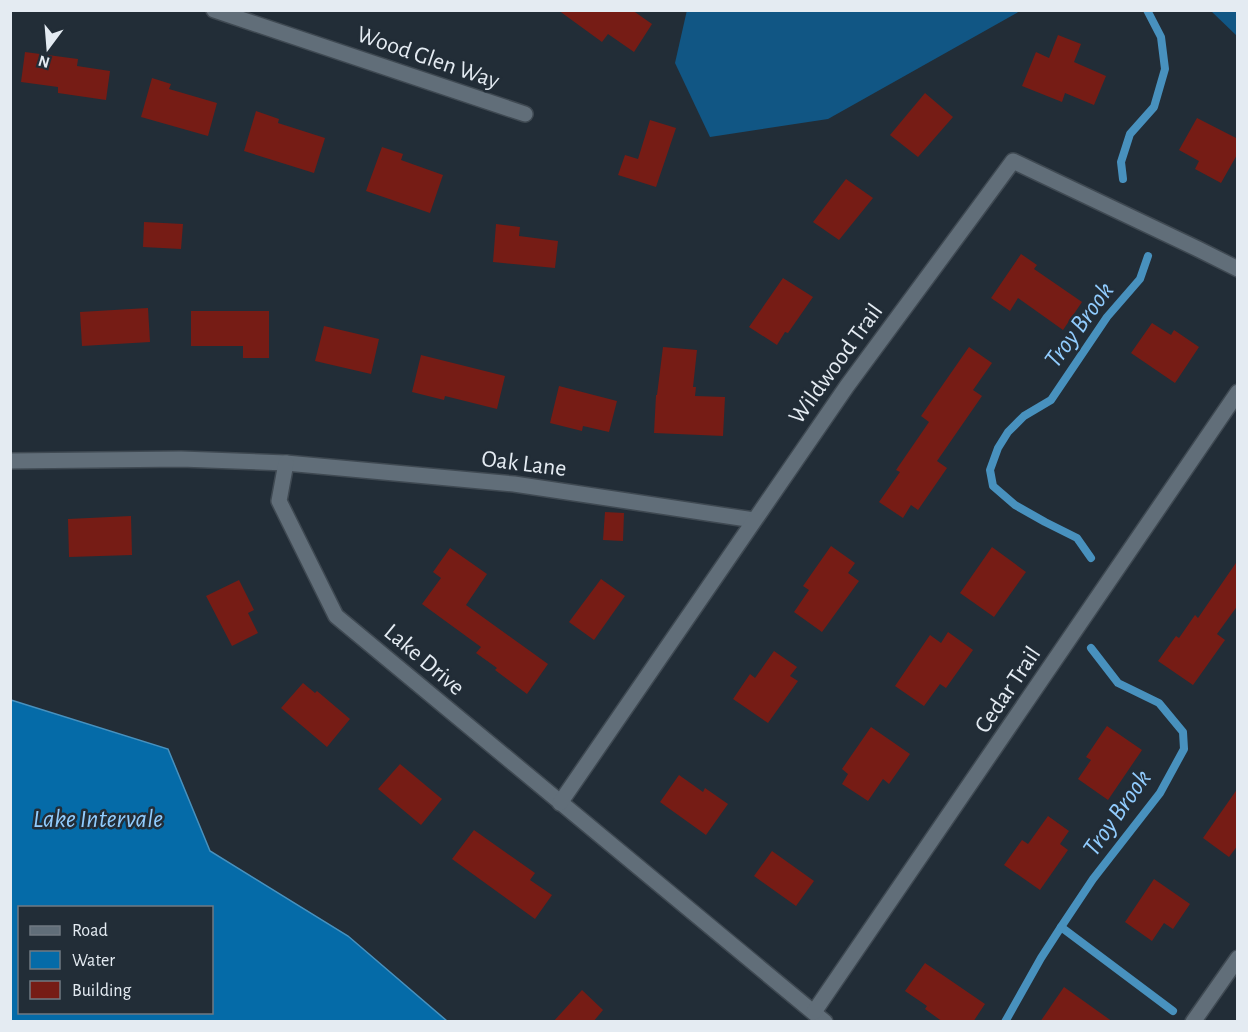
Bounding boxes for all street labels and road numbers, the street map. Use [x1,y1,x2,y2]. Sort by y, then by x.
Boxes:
street label: Wood Glen Way [354,22,502,94]
street label: Wildwood Trail [785,300,887,428]
street label: Oak Lane [480,447,568,481]
street label: Lake Drive [379,620,469,700]
street label: Cedar Trail [970,642,1046,738]

